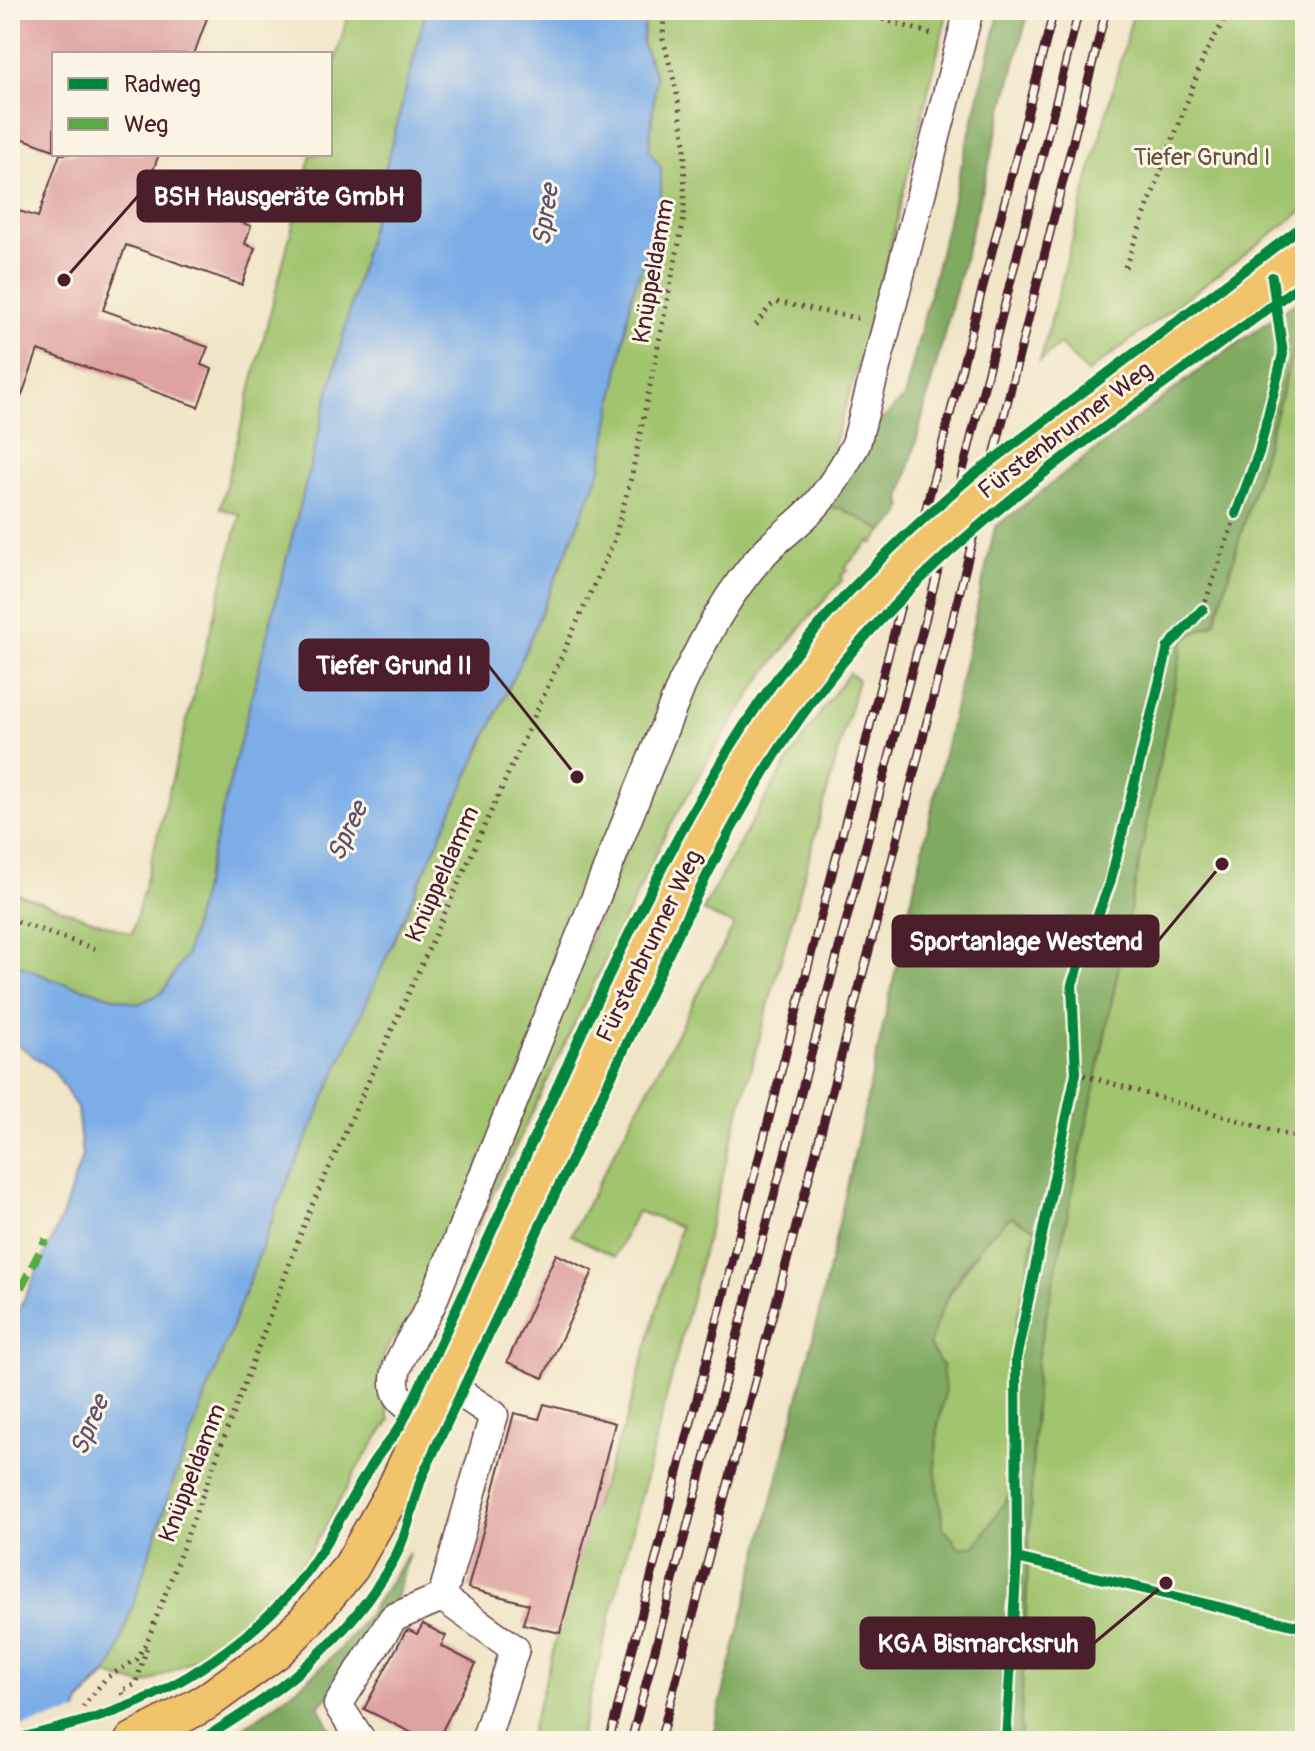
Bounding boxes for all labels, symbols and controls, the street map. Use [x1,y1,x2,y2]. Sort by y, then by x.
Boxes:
legend [52,52,332,156]
text: Radweg [124,70,201,99]
text: Weg [124,110,168,139]
park label: Tiefer Grund I [1133,143,1271,172]
callout: BSH Hausgeräte GmbH [138,171,420,221]
water label: Spree [526,180,566,248]
text: BSH Hausgeräte GmbH [154,181,404,213]
street label: Knüppeldamm [627,197,680,346]
street label: Fürstenbrunner Weg [973,356,1158,505]
callout: Tiefer Grund II [300,640,488,690]
text: Tiefer Grund II [315,650,472,682]
water label: Spree [320,795,376,866]
street label: Knüppeldamm [399,802,485,947]
street label: Fürstenbrunner Weg [590,845,709,1047]
callout: Sportanlage Westend [893,916,1158,966]
text: Sportanlage Westend [909,926,1143,958]
water label: Spree [63,1389,118,1460]
street label: Knüppeldamm [153,1400,232,1547]
callout: KGA Bismarcksruh [861,1618,1094,1668]
text: KGA Bismarcksruh [877,1628,1079,1660]

